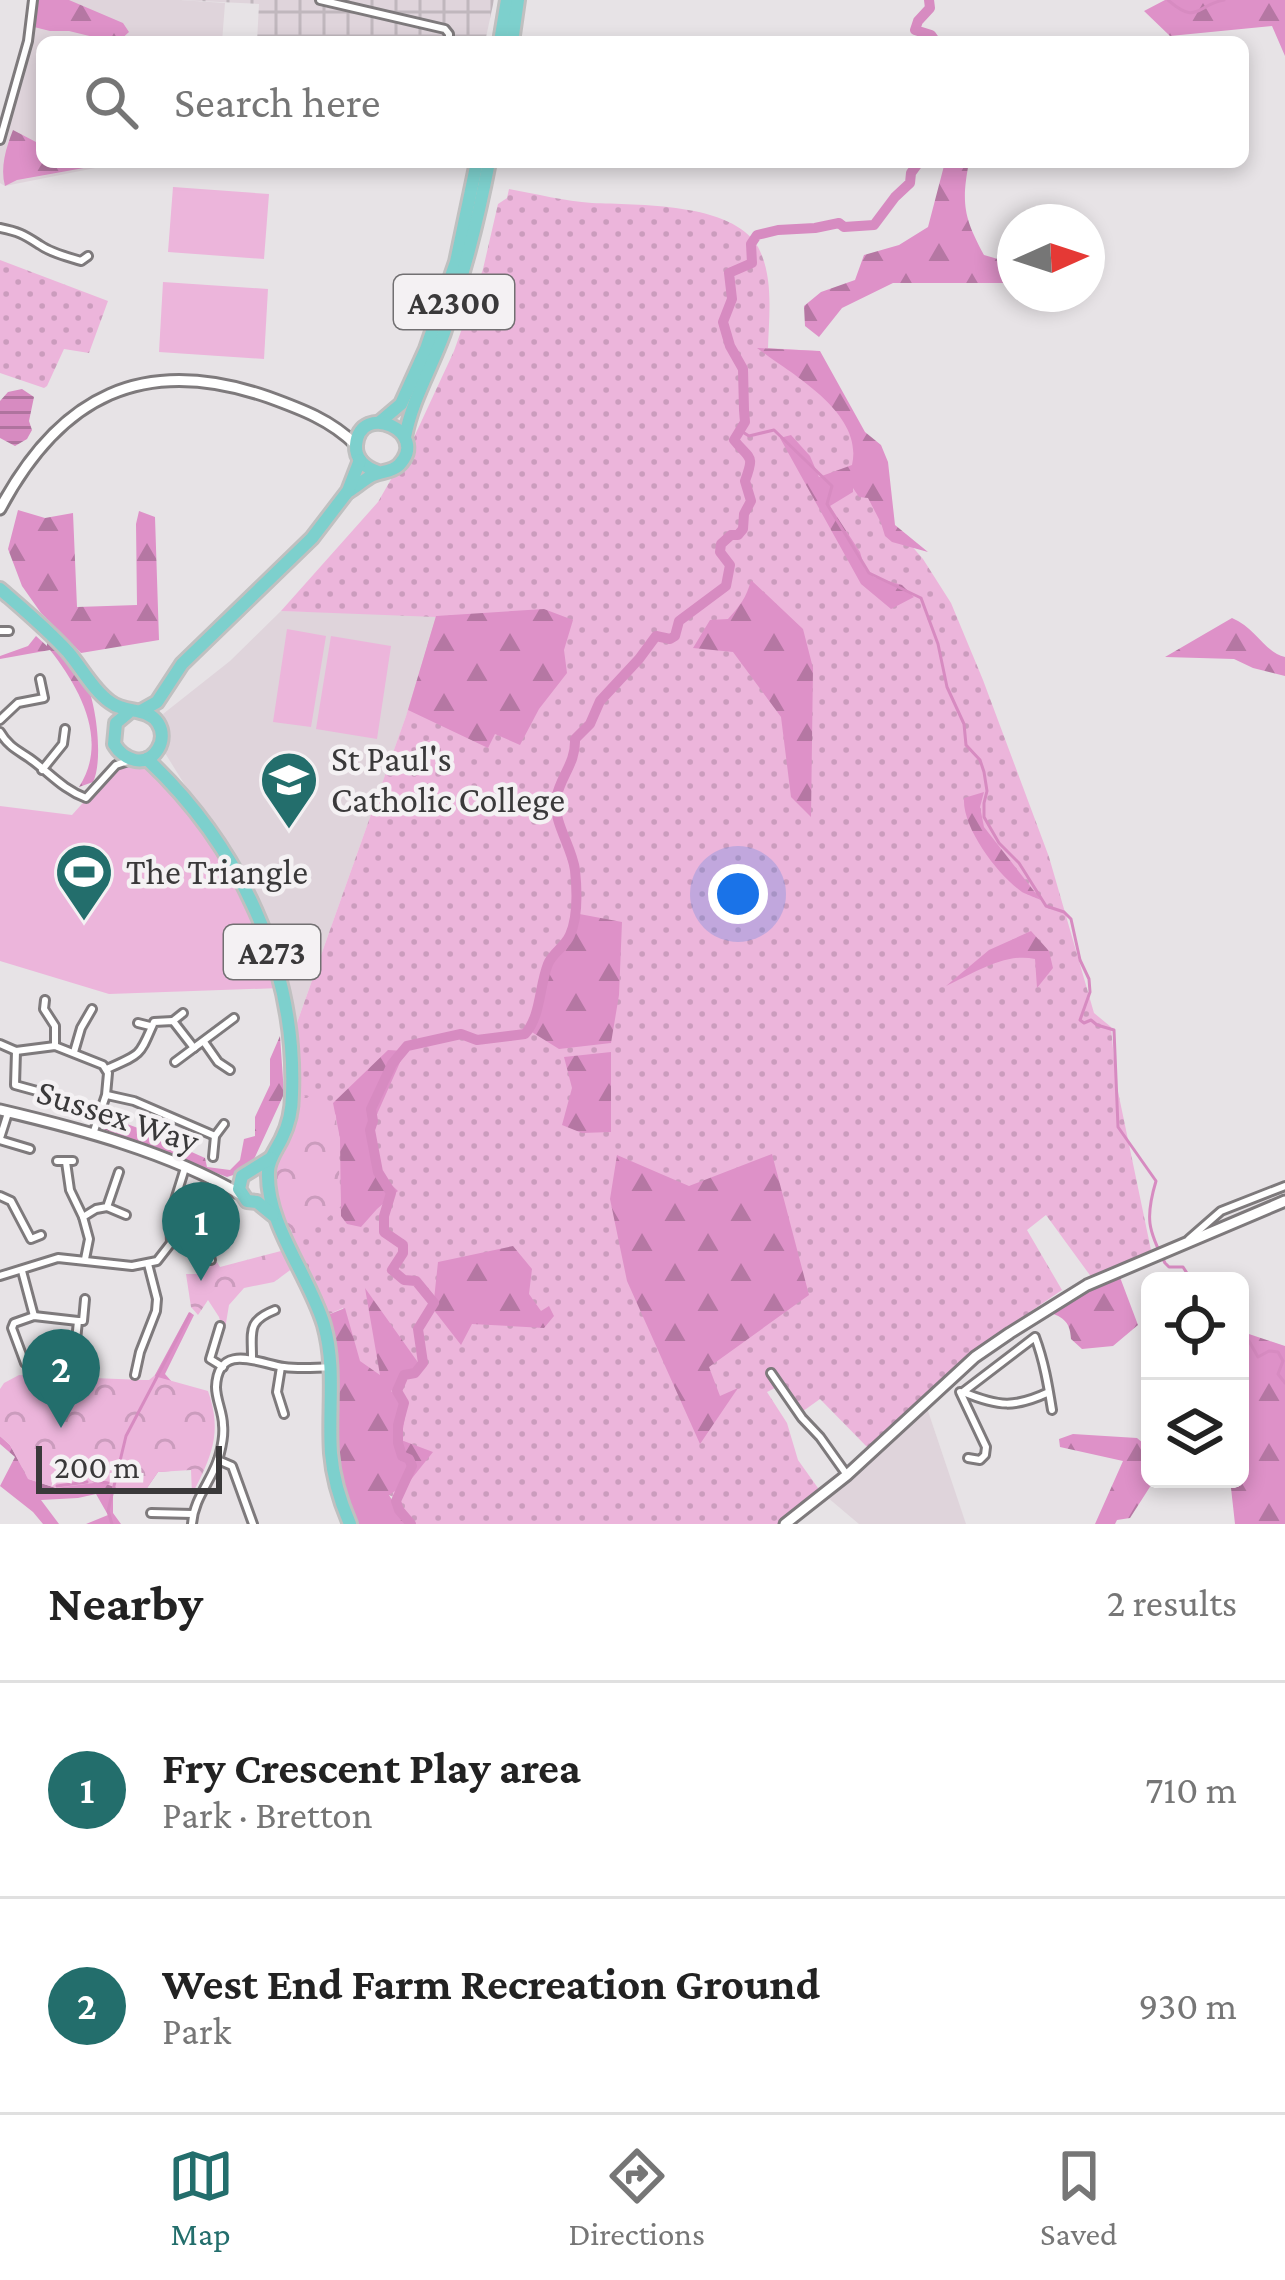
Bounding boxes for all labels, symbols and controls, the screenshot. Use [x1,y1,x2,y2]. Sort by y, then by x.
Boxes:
search box [36,36,1249,168]
icon: search [78,69,144,135]
text: Search here [174,77,381,127]
north arrow [997,204,1105,312]
road number: A2300 [394,275,514,329]
place label: St Paul's Catholic College [331,739,565,820]
school or university icon: St Paul's Catholic College [258,749,320,831]
sports icon: The Triangle [53,841,115,923]
place label: The Triangle [126,852,308,892]
your location [708,864,768,924]
road number: A273 [224,925,320,979]
street label: Sussex Way [32,1071,204,1161]
pin: 1 [162,1182,240,1281]
map controls [1141,1272,1249,1488]
button: locate [1141,1272,1249,1380]
pin: 2 [22,1329,100,1428]
button: layers [1141,1380,1249,1488]
scale bar [36,1440,222,1493]
text: 200 m [54,1448,140,1485]
text: Nearby [48,1574,203,1631]
text: 2 results [1107,1581,1237,1624]
text: Fry Crescent Play area [162,1743,581,1793]
text: 1 [80,1768,94,1811]
text: 710 m [1145,1768,1237,1811]
text: Park · Bretton [162,1793,373,1836]
text: West End Farm Recreation Ground [162,1959,820,2009]
text: 2 [77,1984,97,2027]
text: 930 m [1139,1984,1237,2027]
text: Park [162,2009,231,2052]
tab: Map [168,2143,234,2252]
tab: Directions [569,2143,705,2252]
tab: Saved [1040,2143,1117,2252]

